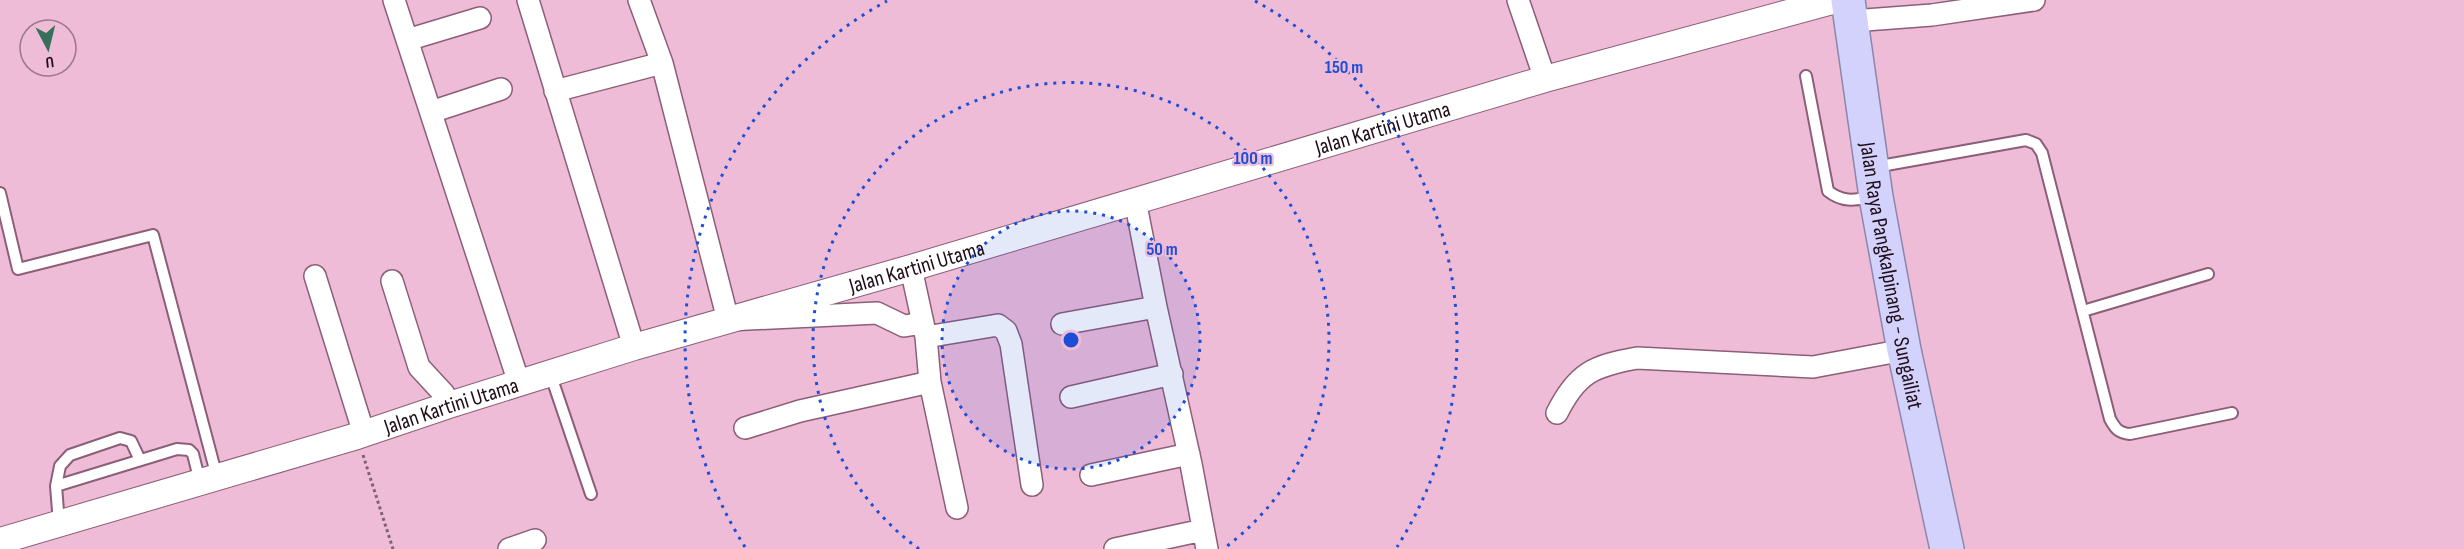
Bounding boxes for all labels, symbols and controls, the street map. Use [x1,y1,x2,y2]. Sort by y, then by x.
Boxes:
north arrow [18,18,78,78]
text: U [44,51,55,71]
text: 150 m [1325,57,1363,78]
street label: Jalan Kartini Utama [1311,96,1454,162]
street label: Jalan Raya Pangkalpinang - Sungailiat [1853,139,1928,412]
text: 100 m [1234,148,1273,169]
street label: Jalan Kartini Utama [845,235,988,300]
text: 50 m [1146,239,1178,260]
centre of rings [1061,330,1081,350]
street label: Jalan Kartini Utama [380,372,522,441]

